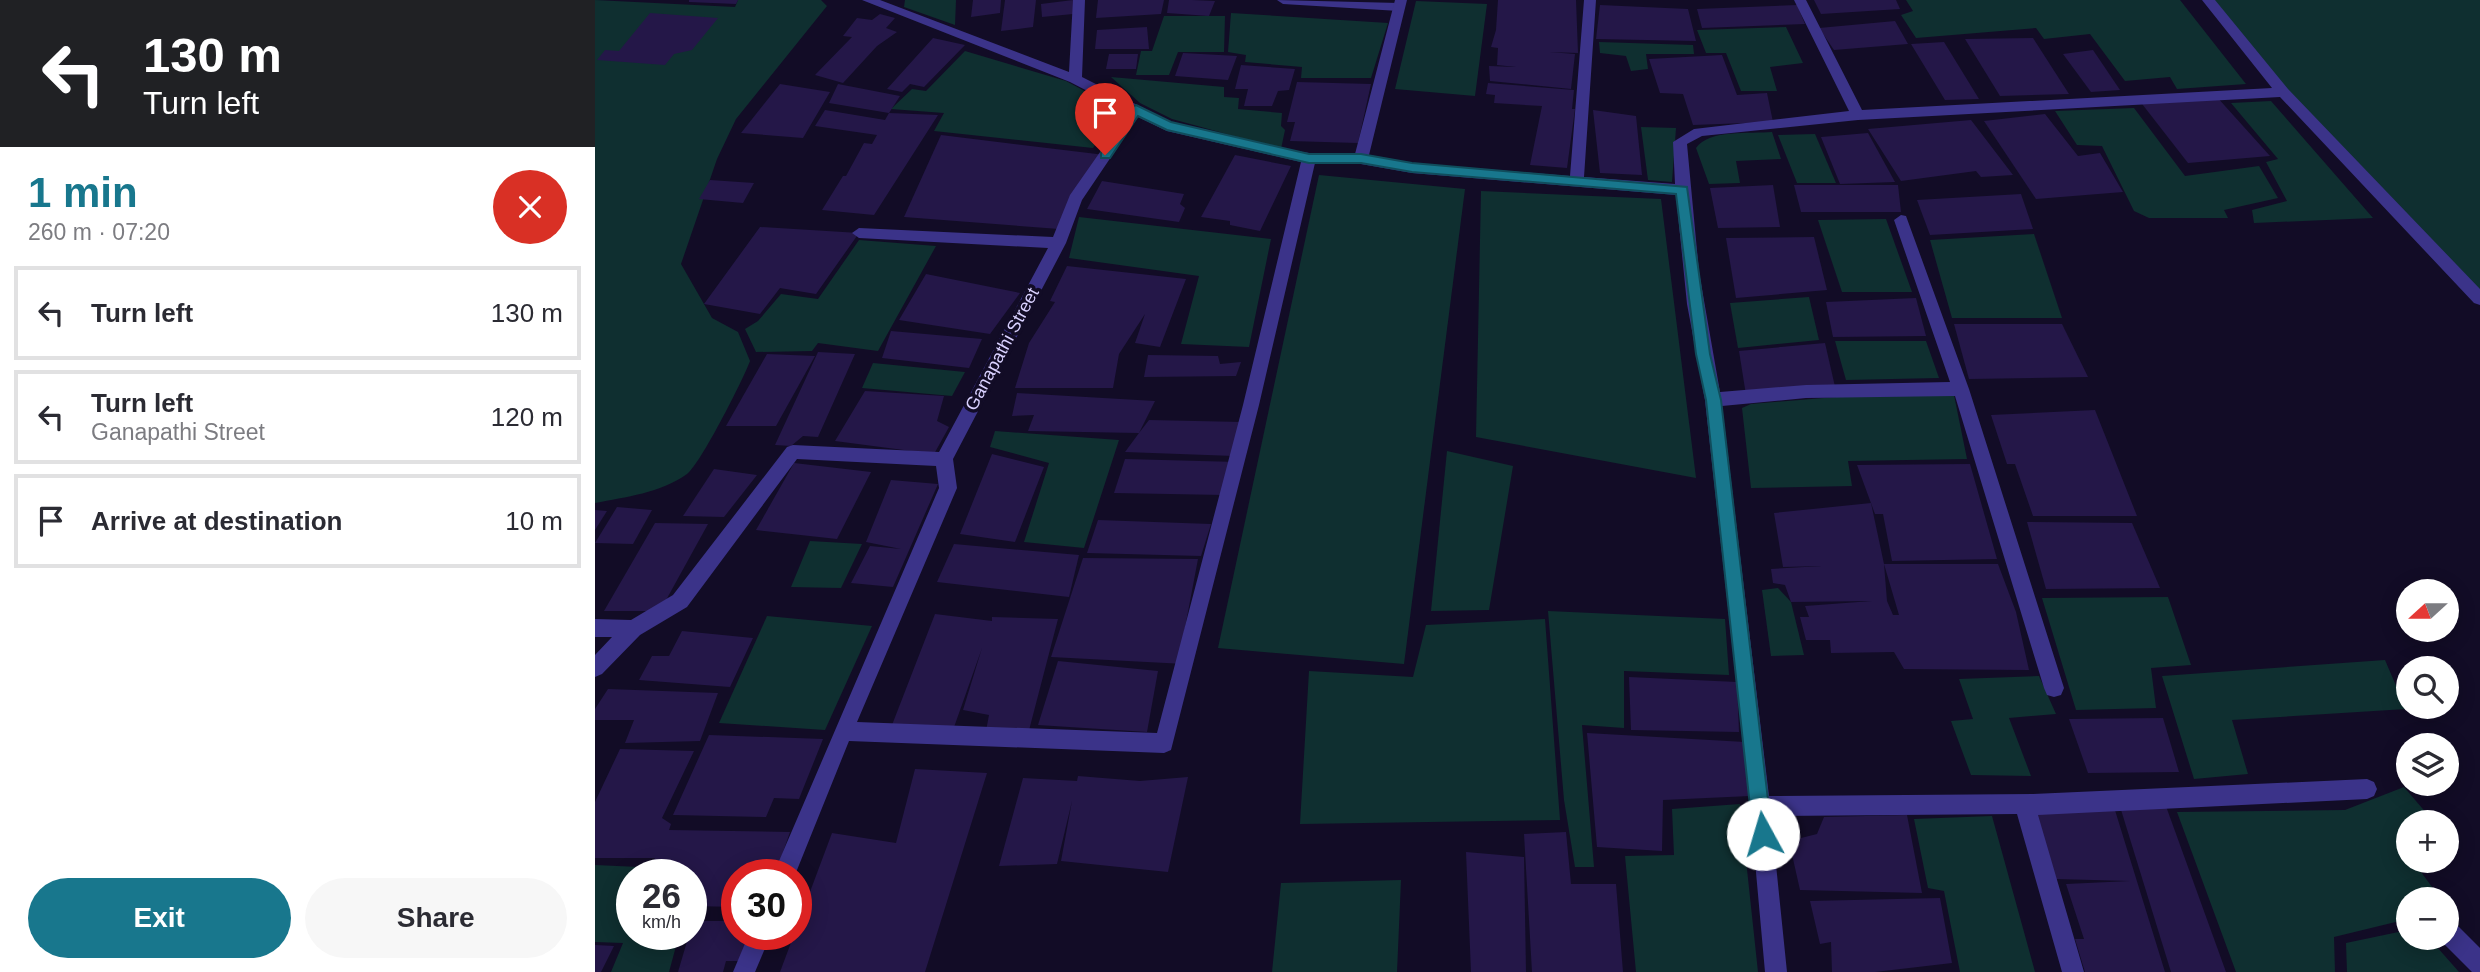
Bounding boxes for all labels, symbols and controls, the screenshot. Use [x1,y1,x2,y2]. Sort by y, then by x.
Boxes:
icon: left [28,28,119,119]
text: 130 m [143,28,282,82]
pin [1075,83,1135,155]
text: Turn left [143,85,259,121]
icon: arrive [1086,94,1124,132]
text: 1 min [28,169,138,216]
button: close [493,170,567,244]
text: 260 m · 07:20 [28,219,170,245]
street label: Ganapathi Street [961,284,1043,414]
icon: left [32,294,70,332]
text: Turn left [91,298,193,328]
text: 130 m [491,298,563,328]
text: Turn left [91,388,193,418]
icon: left [32,398,70,436]
text: 120 m [491,402,563,432]
text: Ganapathi Street [91,419,265,445]
icon: arrive [32,502,70,540]
text: Arrive at destination [91,506,342,536]
text: 10 m [505,506,563,536]
north arrow [2396,579,2459,642]
map controls [2396,579,2459,950]
button: search [2396,656,2459,719]
button: layers [2396,733,2459,796]
position arrow [1726,797,1800,871]
button: + [2396,810,2459,873]
speed limit sign: 30 [721,859,812,950]
text: 26 [642,876,681,915]
button: Exit [28,878,291,958]
button: Share [305,878,567,958]
button: − [2396,887,2459,950]
text: km/h [642,912,681,932]

